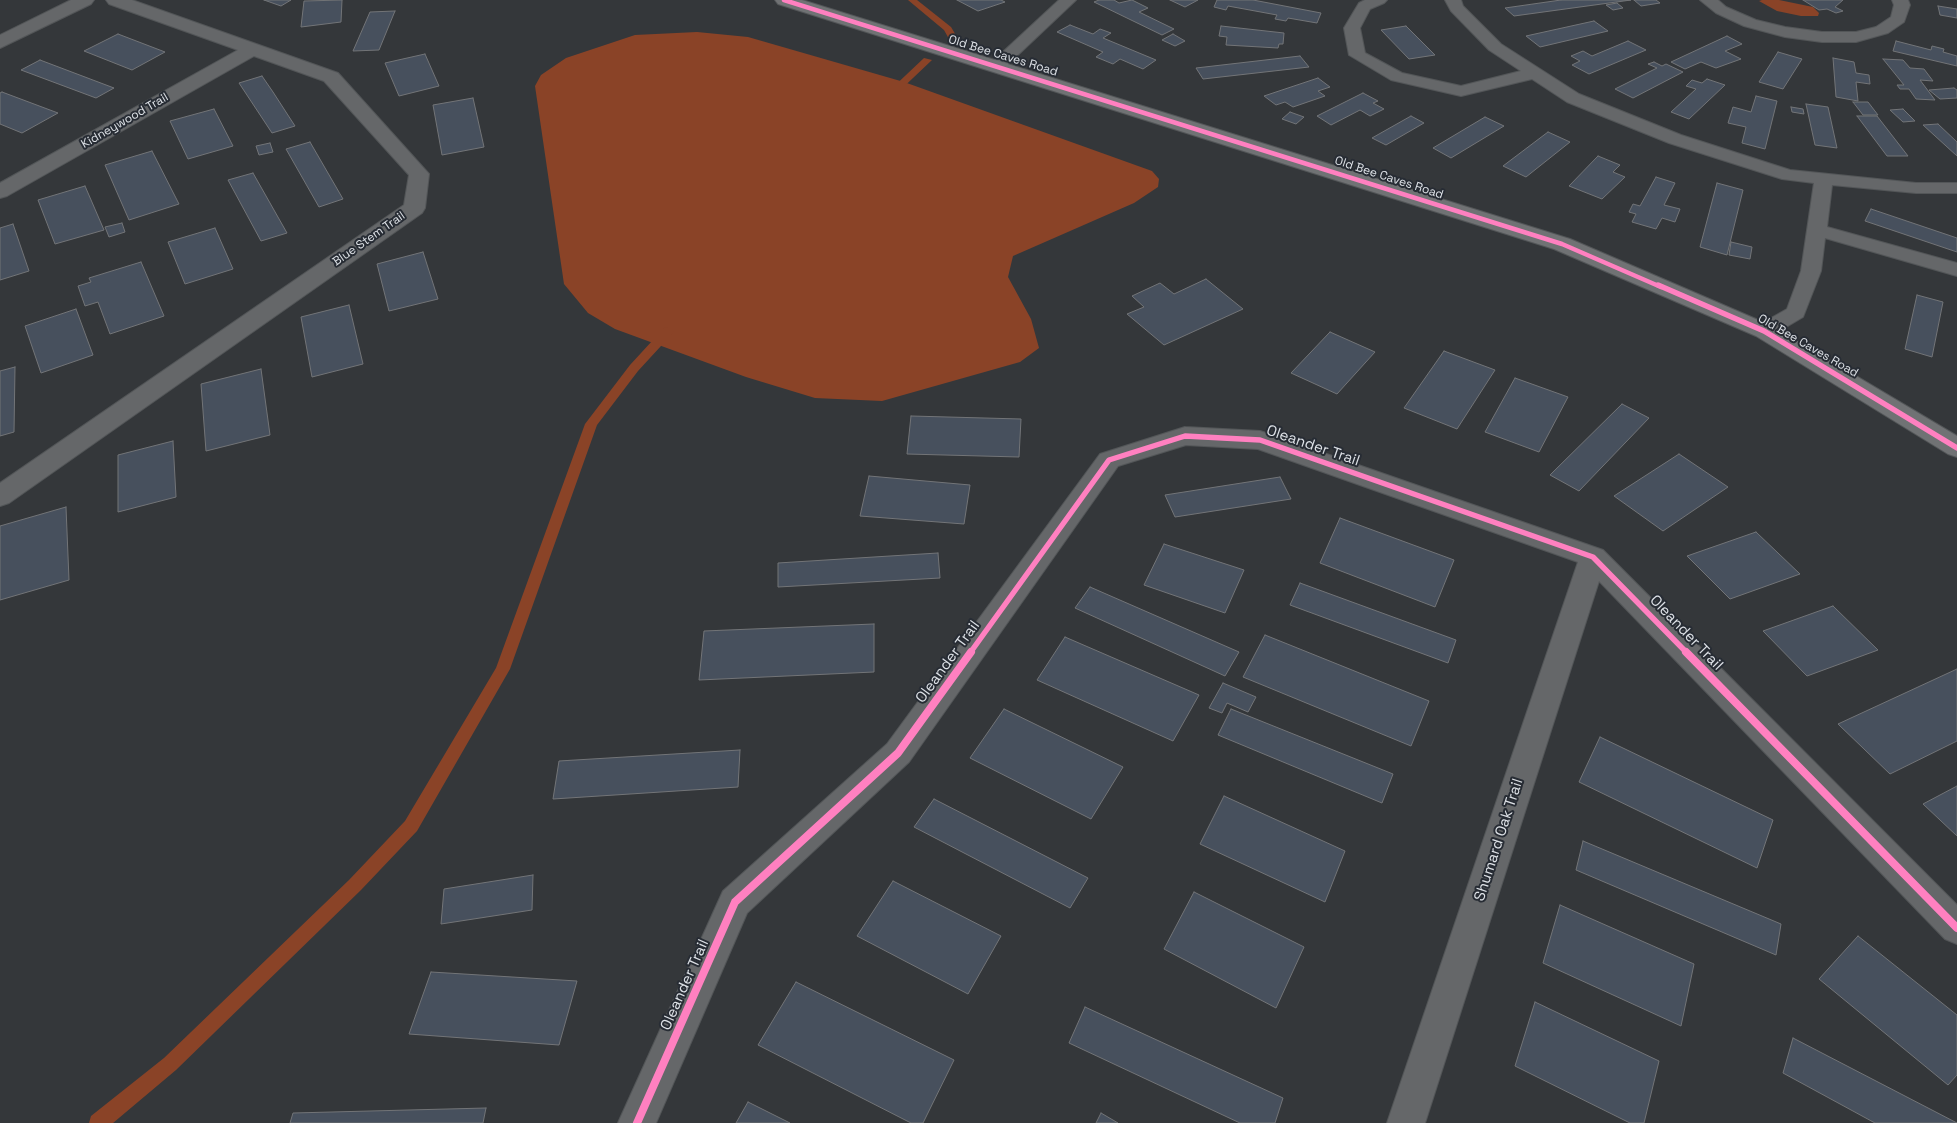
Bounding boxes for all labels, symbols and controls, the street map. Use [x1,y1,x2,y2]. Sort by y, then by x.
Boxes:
street label: Old Bee Caves Road [947,33,1059,79]
street label: Kidneywood Trail [79,90,171,152]
street label: Old Bee Caves Road [1333,154,1445,202]
street label: Blue Stem Trail [330,209,408,269]
street label: Old Bee Caves Road [1755,311,1861,381]
street label: Oleander Trail [1264,422,1362,470]
street label: Oleander Trail [1646,592,1726,674]
street label: Oleander Trail [912,617,984,707]
street label: Shumard Oak Trail [1471,777,1527,903]
street label: Oleander Trail [657,937,713,1033]

